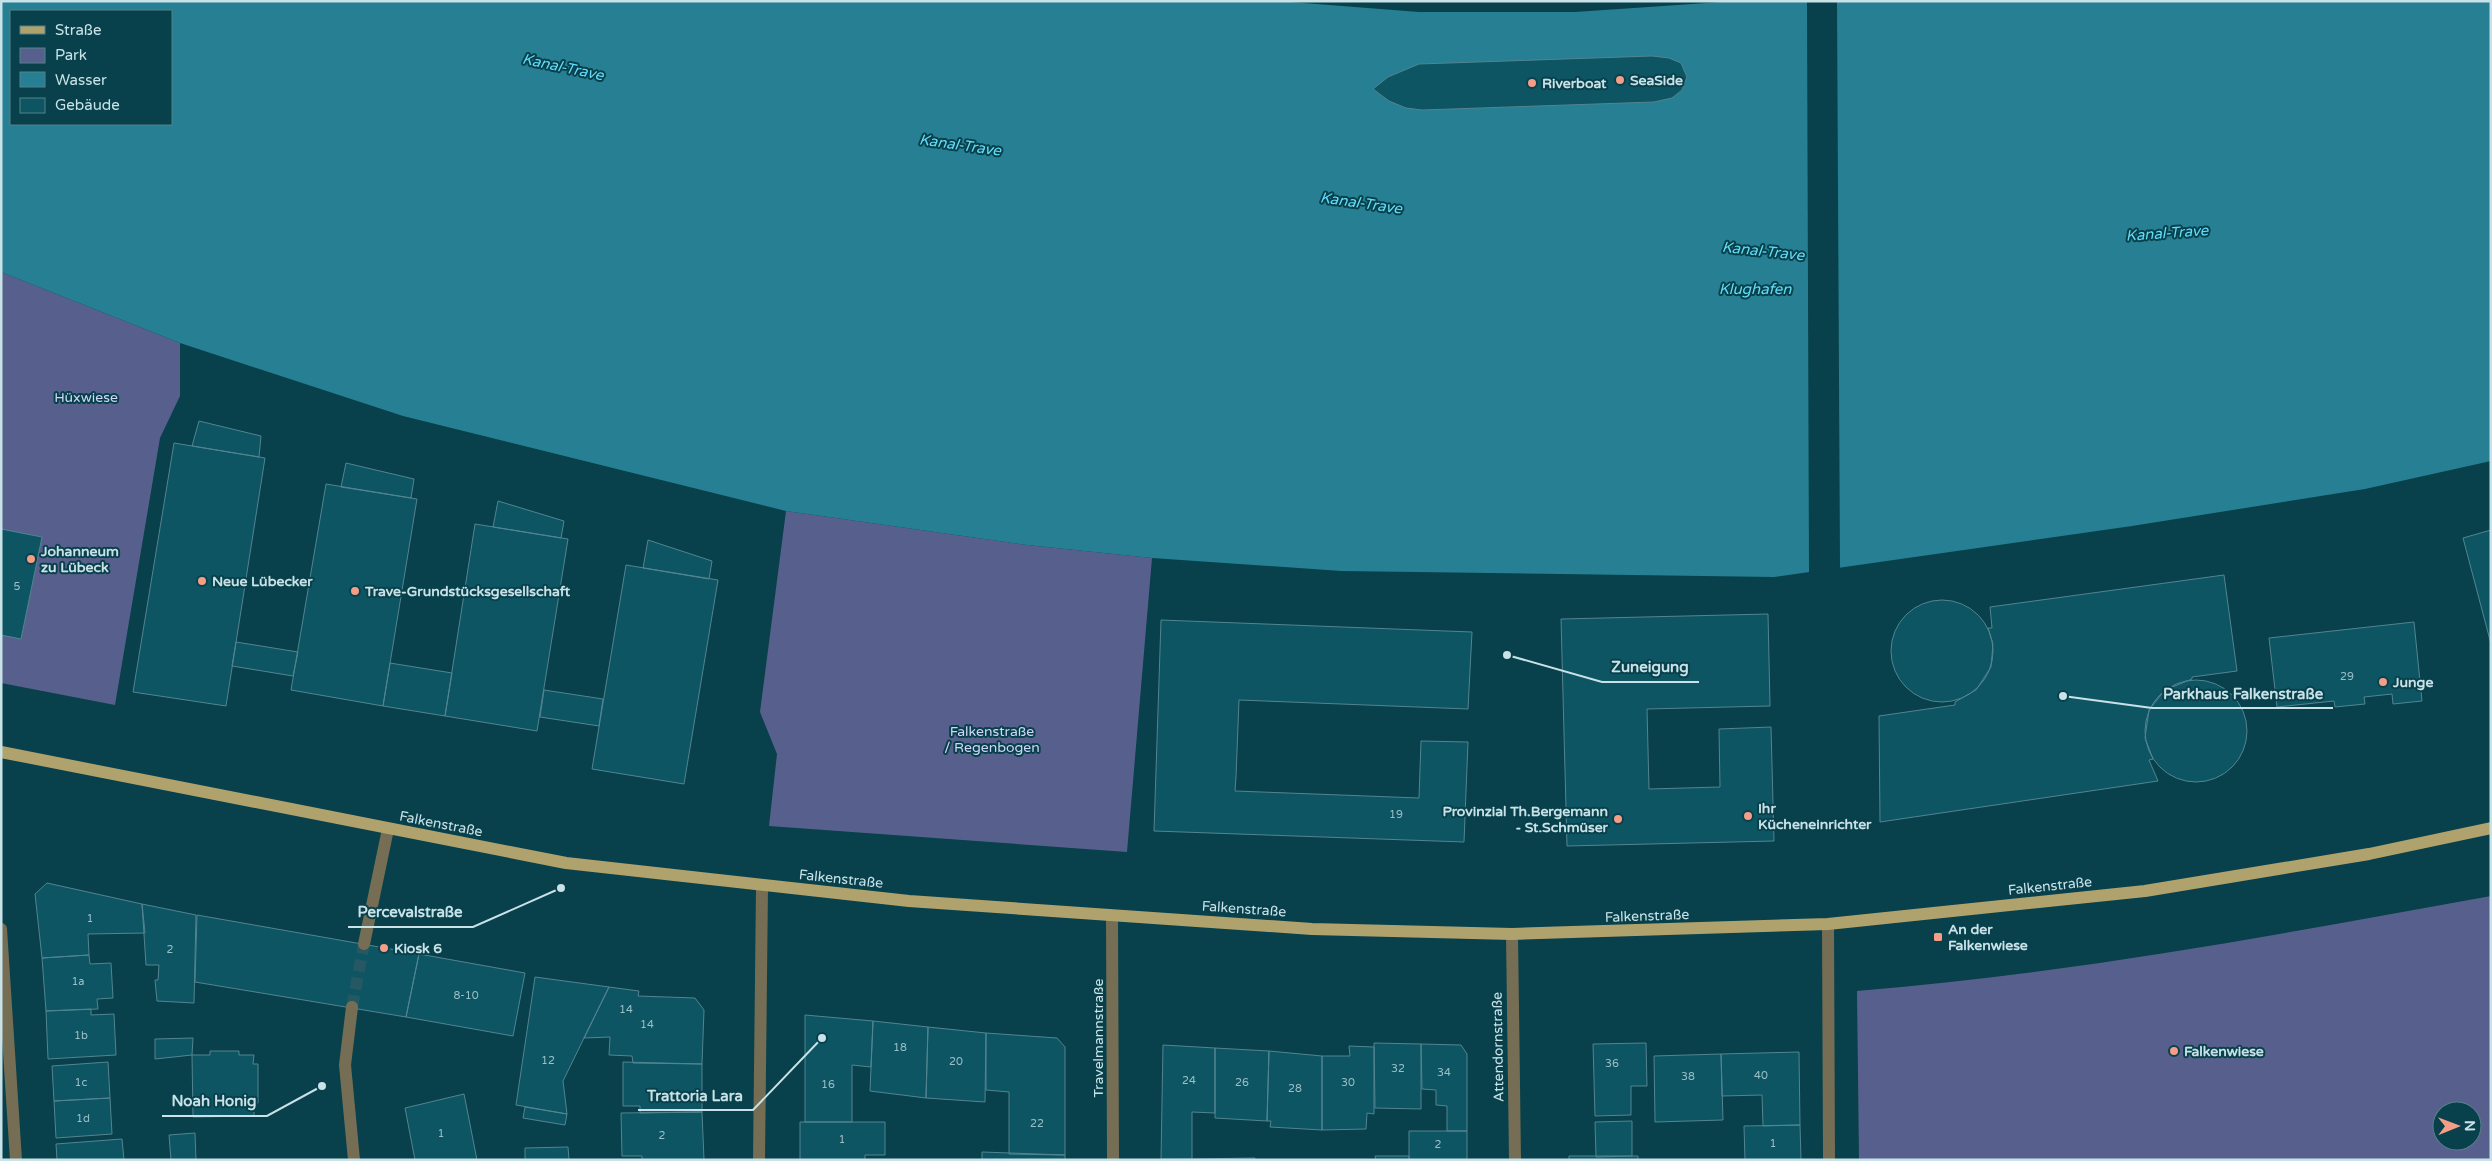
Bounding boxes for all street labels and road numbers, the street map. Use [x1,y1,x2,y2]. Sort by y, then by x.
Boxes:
street label: Falkenstraße [398,808,484,840]
street label: Falkenstraße [798,866,884,892]
street label: Falkenstraße [2007,873,2093,899]
street label: Falkenstraße [1201,898,1287,920]
street label: Falkenstraße [1605,906,1690,926]
street label: Travelmannstraße [1090,978,1107,1097]
street label: Attendornstraße [1489,992,1507,1102]

